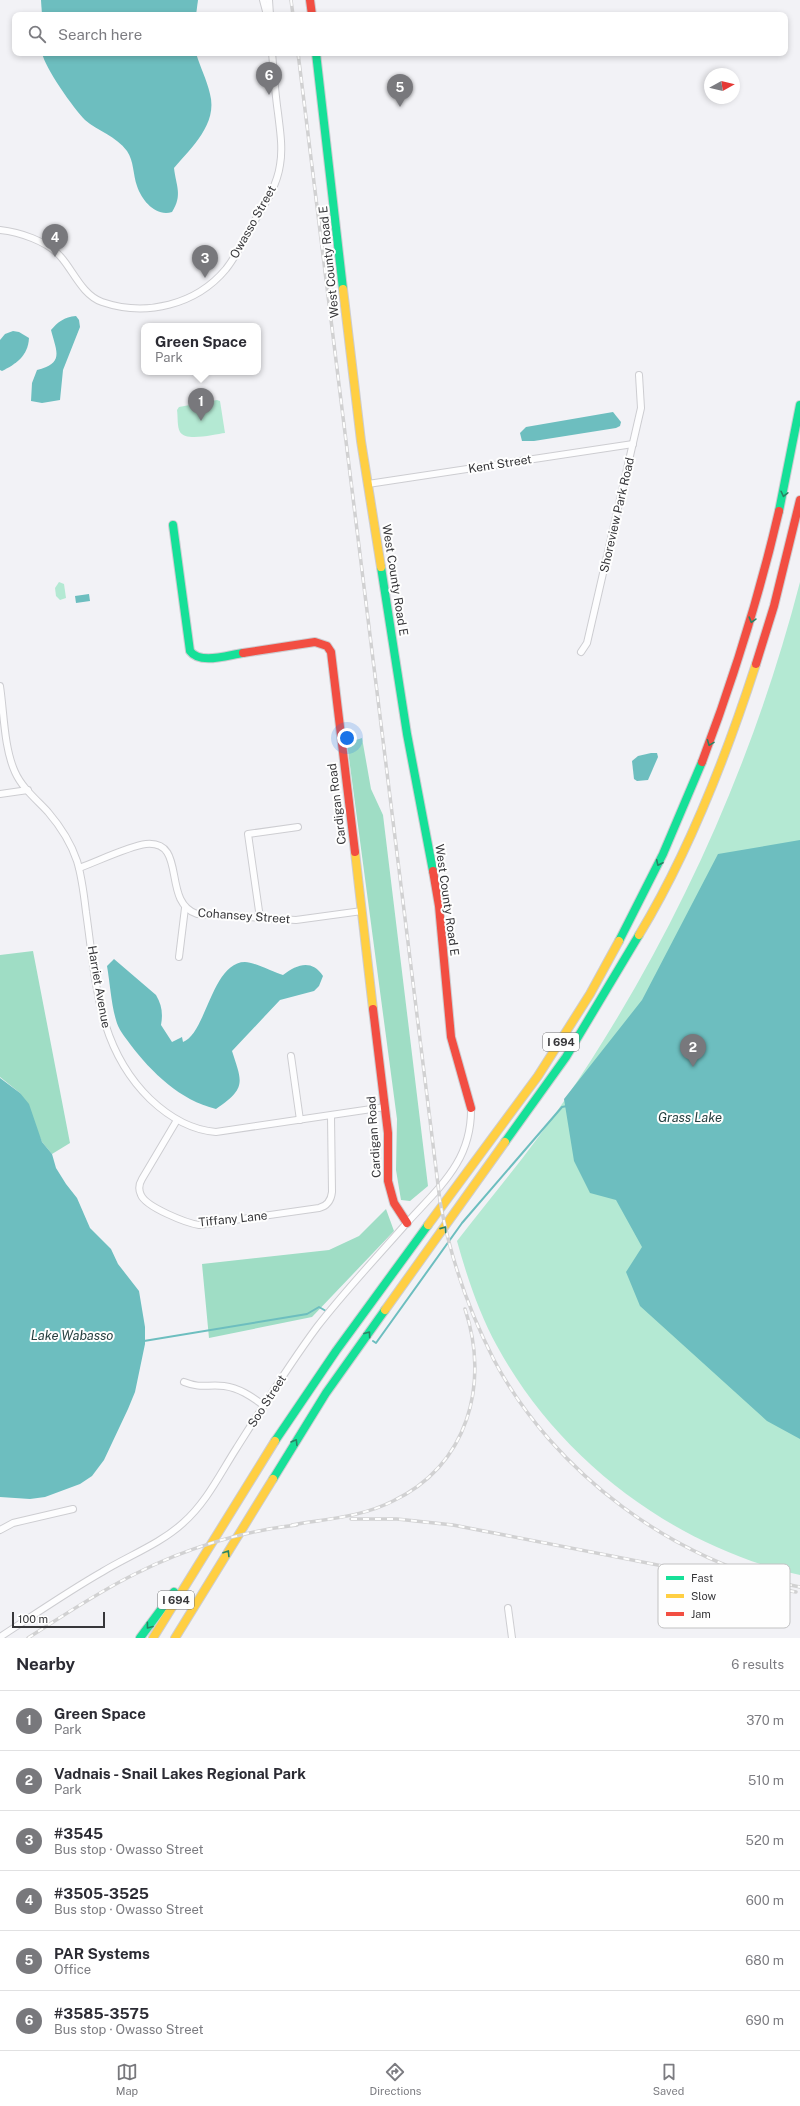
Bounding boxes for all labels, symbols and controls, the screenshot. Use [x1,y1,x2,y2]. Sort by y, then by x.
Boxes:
search box [12,12,788,56]
icon: search [26,23,48,45]
text: Search here [58,26,142,43]
pin: 6 [256,62,282,95]
north arrow [704,68,740,104]
pin: 5 [387,74,413,107]
street label: Owasso Street [227,183,279,261]
street label: West County Road E [316,205,342,319]
pin: 4 [42,224,68,257]
pin: 3 [192,245,218,278]
popup [141,323,261,375]
text: Green Space [155,333,247,350]
text: Park [155,350,183,365]
pin: 1 [188,388,214,421]
street label: Kent Street [467,452,533,476]
street label: Shoreview Park Road [597,456,637,574]
one-way arrow [780,491,788,497]
street label: West County Road E [379,523,411,637]
one-way arrow [748,616,757,623]
your location [337,728,357,748]
one-way arrow [707,739,715,746]
street label: Cardigan Road [325,763,349,845]
street label: West County Road E [432,843,462,957]
one-way arrow [656,858,664,866]
street label: Cohansey Street [197,906,291,926]
street label: Harriet Avenue [85,945,113,1030]
road number: I 694 [543,1033,579,1051]
pin: 2 [680,1034,706,1067]
street label: Cardigan Road [364,1096,384,1178]
water label: Grass Lake [658,1110,722,1125]
street label: Tiffany Lane [198,1208,268,1230]
one-way arrow [439,1226,447,1233]
water label: Lake Wabasso [31,1328,113,1343]
one-way arrow [363,1332,370,1339]
street label: Soo Street [245,1372,289,1430]
one-way arrow [290,1439,297,1446]
one-way arrow [222,1550,230,1557]
legend [658,1564,790,1628]
text: Fast [691,1572,713,1584]
text: Slow [691,1590,717,1602]
road number: I 694 [158,1591,194,1609]
text: Jam [691,1608,711,1620]
scale bar [12,1610,105,1629]
text: 100 m [18,1613,48,1625]
one-way arrow [146,1621,153,1628]
text: Nearby [16,1654,75,1674]
text: 6 results [731,1657,784,1672]
text: Green Space [54,1705,146,1722]
text: 1 [26,1713,32,1728]
text: 370 m [746,1713,784,1728]
text: Park [54,1722,82,1737]
text: Vadnais - Snail Lakes Regional Park [54,1765,306,1782]
text: 2 [25,1773,33,1788]
text: 510 m [748,1773,784,1788]
text: Park [54,1782,82,1797]
text: #3545 [54,1825,103,1842]
text: 3 [25,1833,33,1848]
text: 520 m [746,1833,784,1848]
text: Bus stop · Owasso Street [54,1842,204,1857]
text: #3505-3525 [54,1885,149,1902]
text: 4 [25,1893,33,1908]
text: 600 m [746,1893,784,1908]
text: Bus stop · Owasso Street [54,1902,204,1917]
text: PAR Systems [54,1945,150,1962]
text: 5 [25,1953,33,1968]
text: 680 m [745,1953,784,1968]
text: Office [54,1962,91,1977]
text: #3585-3575 [54,2005,149,2022]
text: 6 [25,2013,33,2028]
text: 690 m [746,2013,784,2028]
text: Bus stop · Owasso Street [54,2022,204,2037]
tab: Map [116,2061,138,2097]
tab: Directions [370,2061,421,2097]
tab: Saved [653,2061,684,2097]

